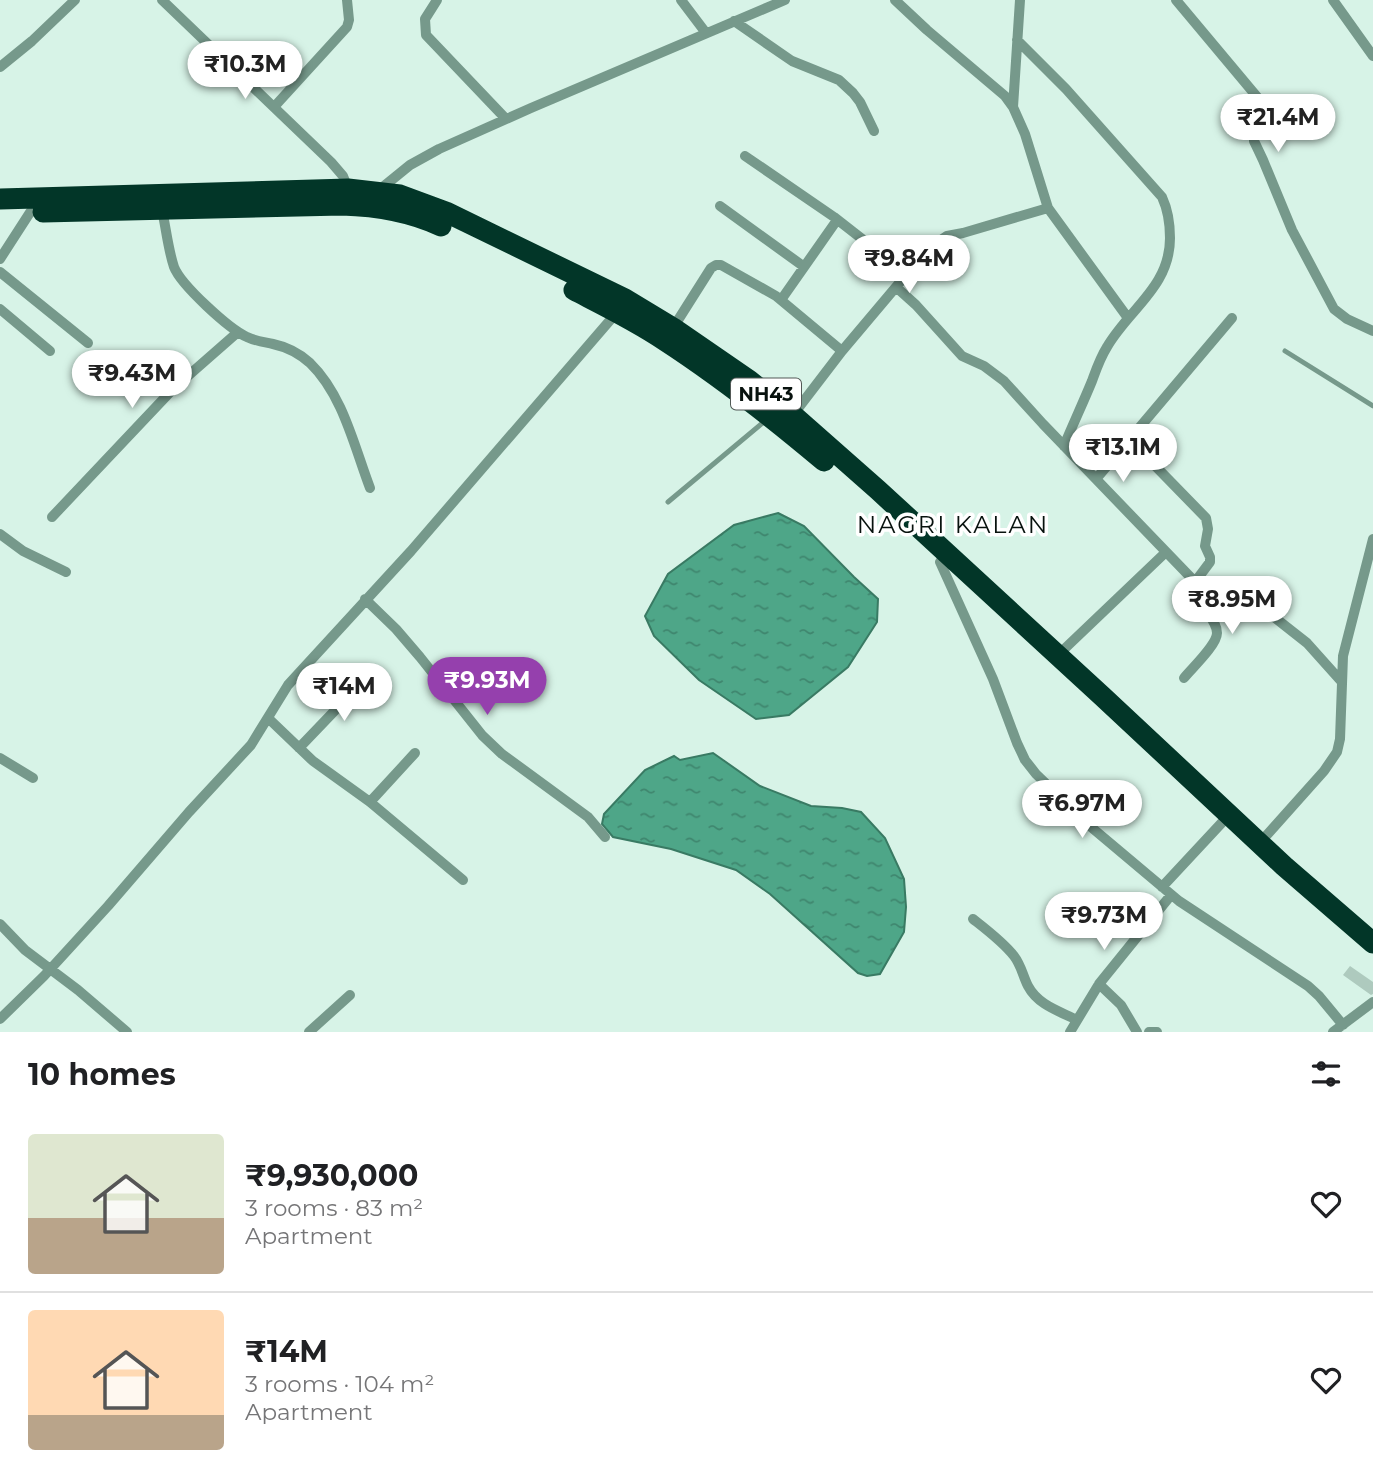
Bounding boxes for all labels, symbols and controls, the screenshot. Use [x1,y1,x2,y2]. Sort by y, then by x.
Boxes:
pin: ₹10.3M [188,42,302,101]
text: ₹10.3M [204,50,286,78]
pin: ₹21.4M [1221,94,1335,154]
text: ₹21.4M [1236,103,1320,131]
pin: ₹9.84M [852,236,966,295]
text: ₹9.84M [864,244,954,272]
pin: ₹9.43M [75,350,189,410]
text: ₹9.43M [88,359,176,387]
road number: NH43 [731,378,801,410]
pin: ₹13.1M [1066,424,1180,484]
text: ₹13.1M [1085,433,1161,461]
district label: NAGRI KALAN [857,510,1049,539]
pin: ₹8.95M [1175,576,1289,636]
text: ₹8.95M [1188,585,1276,613]
pin: ₹9.93M [430,658,544,717]
pin: ₹14M [303,664,385,723]
text: ₹9.93M [443,666,531,694]
text: ₹14M [312,672,376,700]
pin: ₹6.97M [1025,780,1139,840]
text: ₹6.97M [1038,789,1126,817]
pin: ₹9.73M [1047,892,1161,952]
text: ₹9.73M [1061,901,1147,929]
icon: filters [1307,1055,1345,1093]
text: 10 homes [28,1056,176,1093]
text: ₹9,930,000 [245,1157,418,1194]
icon: home [84,1162,168,1246]
icon: heart [1307,1185,1345,1223]
text: 3 rooms · 83 m² [245,1194,423,1222]
text: Apartment [245,1222,373,1250]
text: ₹14M [245,1333,328,1370]
icon: home [84,1338,168,1422]
icon: heart [1307,1361,1345,1399]
text: 3 rooms · 104 m² [245,1370,434,1398]
text: Apartment [245,1398,373,1426]

